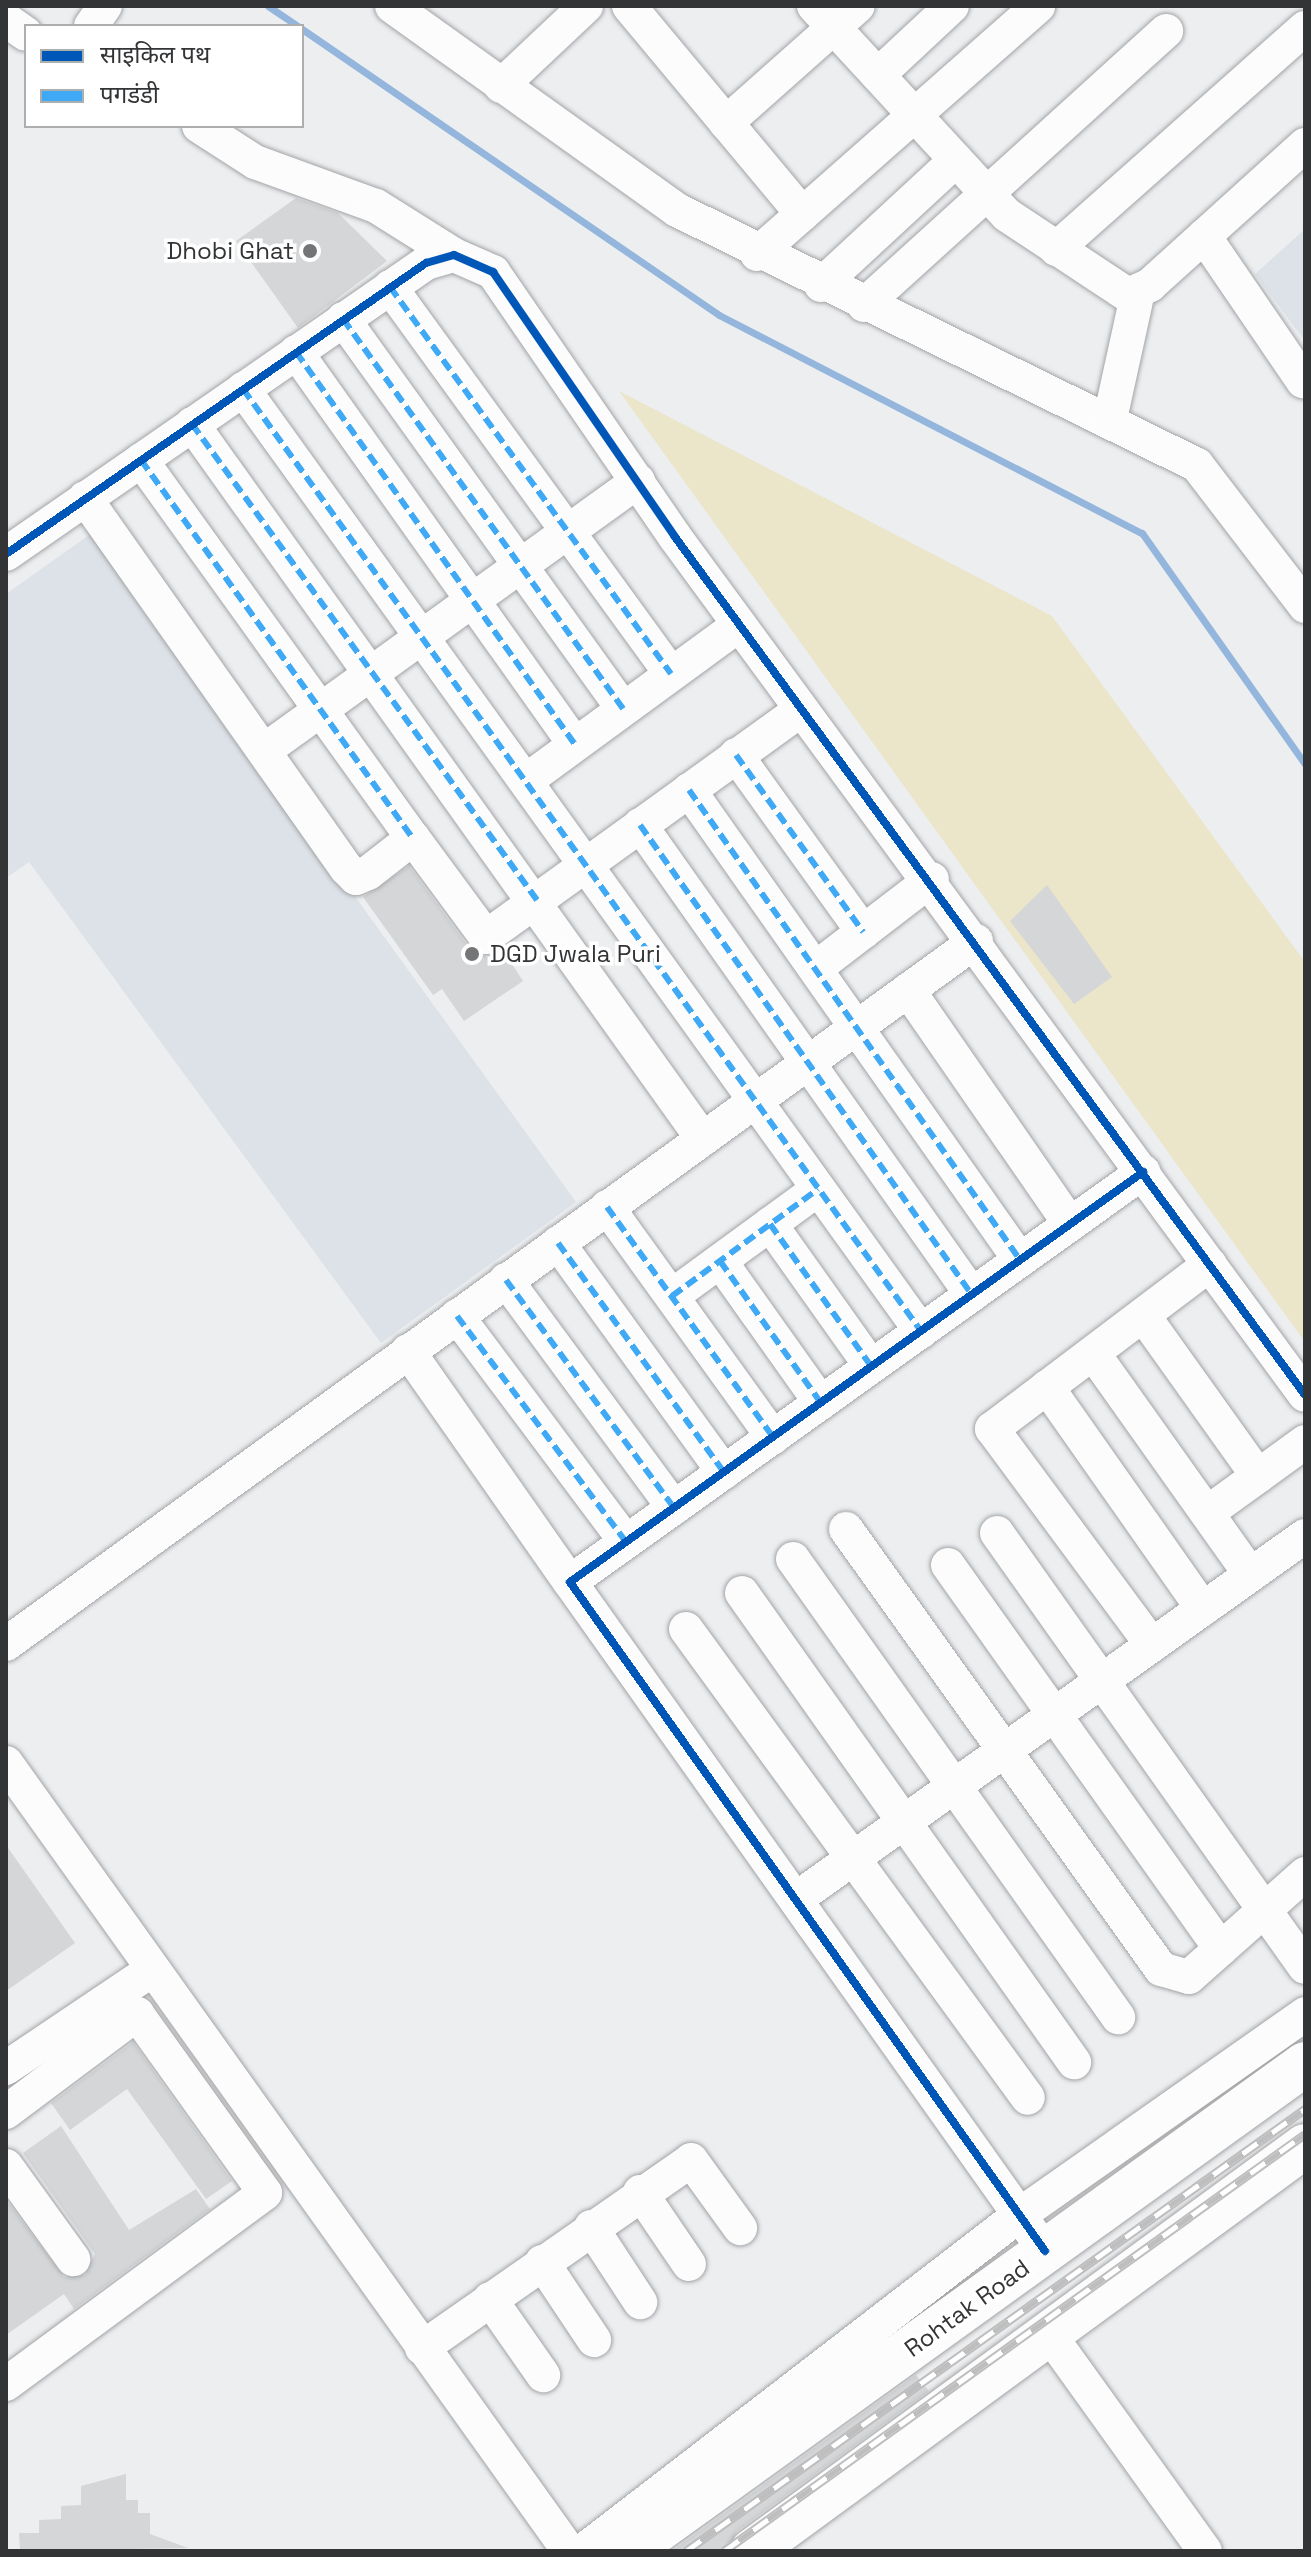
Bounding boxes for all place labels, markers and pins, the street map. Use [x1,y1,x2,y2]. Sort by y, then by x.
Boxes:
place label: Dhobi Ghat [166,237,294,265]
marker: Dhobi Ghat [301,242,319,260]
place label: DGD Jwala Puri [490,940,661,968]
marker: DGD Jwala Puri [461,943,483,965]

